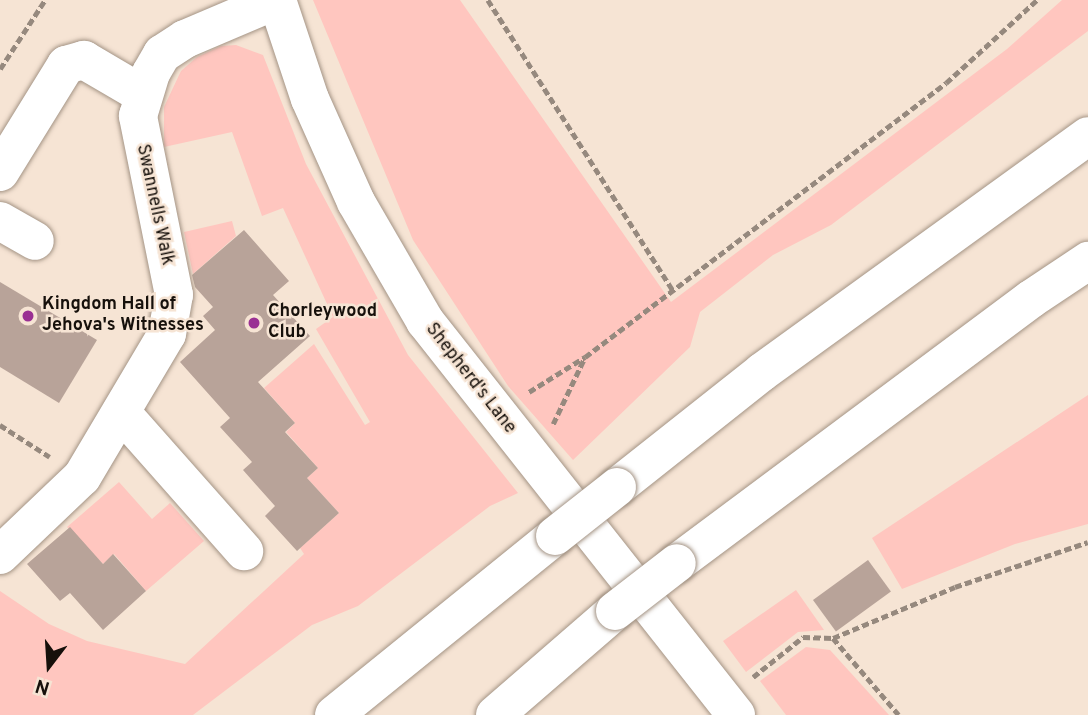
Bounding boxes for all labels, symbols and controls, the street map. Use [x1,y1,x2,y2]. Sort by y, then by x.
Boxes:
street label: Swannells Walk [131,142,177,268]
place label: Kingdom Hall of Jehova's Witnesses [42,295,204,338]
place label: Chorleywood Club [268,302,377,344]
marker: Kingdom Hall of Jehova's Witnesses [20,308,36,324]
marker: Chorleywood Club [246,315,262,331]
street label: Shepherd's Lane [420,319,520,439]
north arrow [14,631,84,701]
text: N [33,673,53,700]

